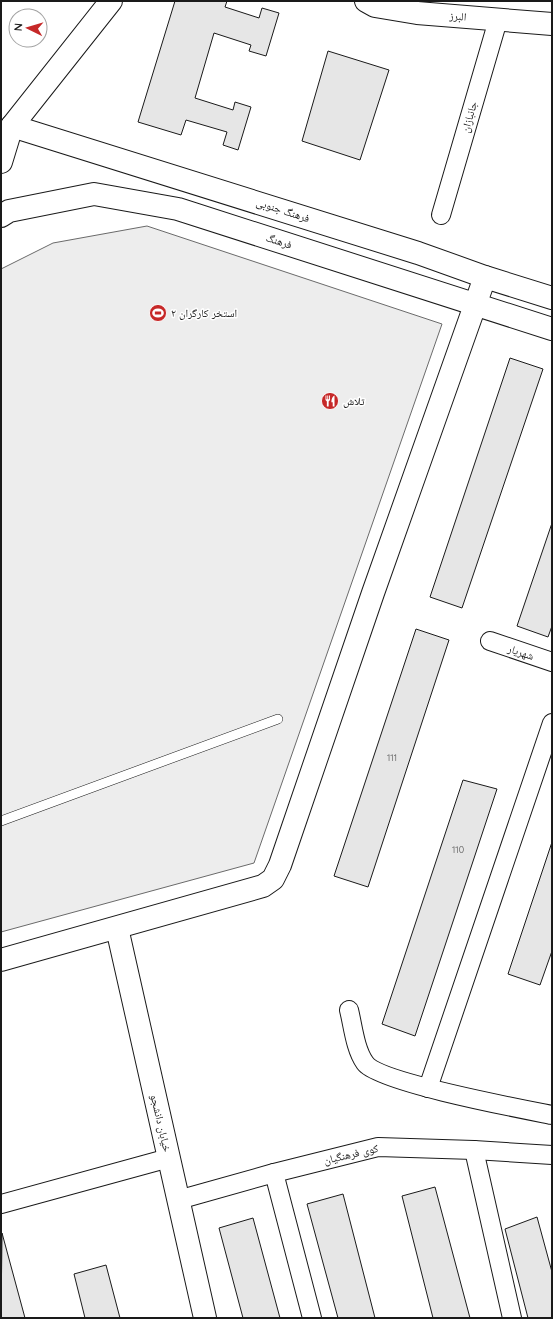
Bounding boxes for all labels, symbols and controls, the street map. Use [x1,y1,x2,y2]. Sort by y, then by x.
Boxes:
north arrow [8,8,48,48]
street label: البرز [448,8,467,24]
text: N [11,22,25,32]
street label: جانبازان [458,100,480,134]
street label: فرهنگ جنوبی [255,195,312,225]
street label: فرهنگ [264,230,294,252]
sports icon: استخر کارگران ۲ [148,303,168,323]
place label: استخر کارگران ۲ [171,306,237,320]
restaurant icon: تلاش [320,391,340,411]
place label: تلاش [343,394,365,408]
street label: شهریار [505,641,536,663]
house number: 111 [387,752,397,763]
house number: 110 [452,844,464,855]
street label: خیابان دانشجو [148,1093,174,1153]
street label: کوی فرهنگیان [322,1141,380,1167]

